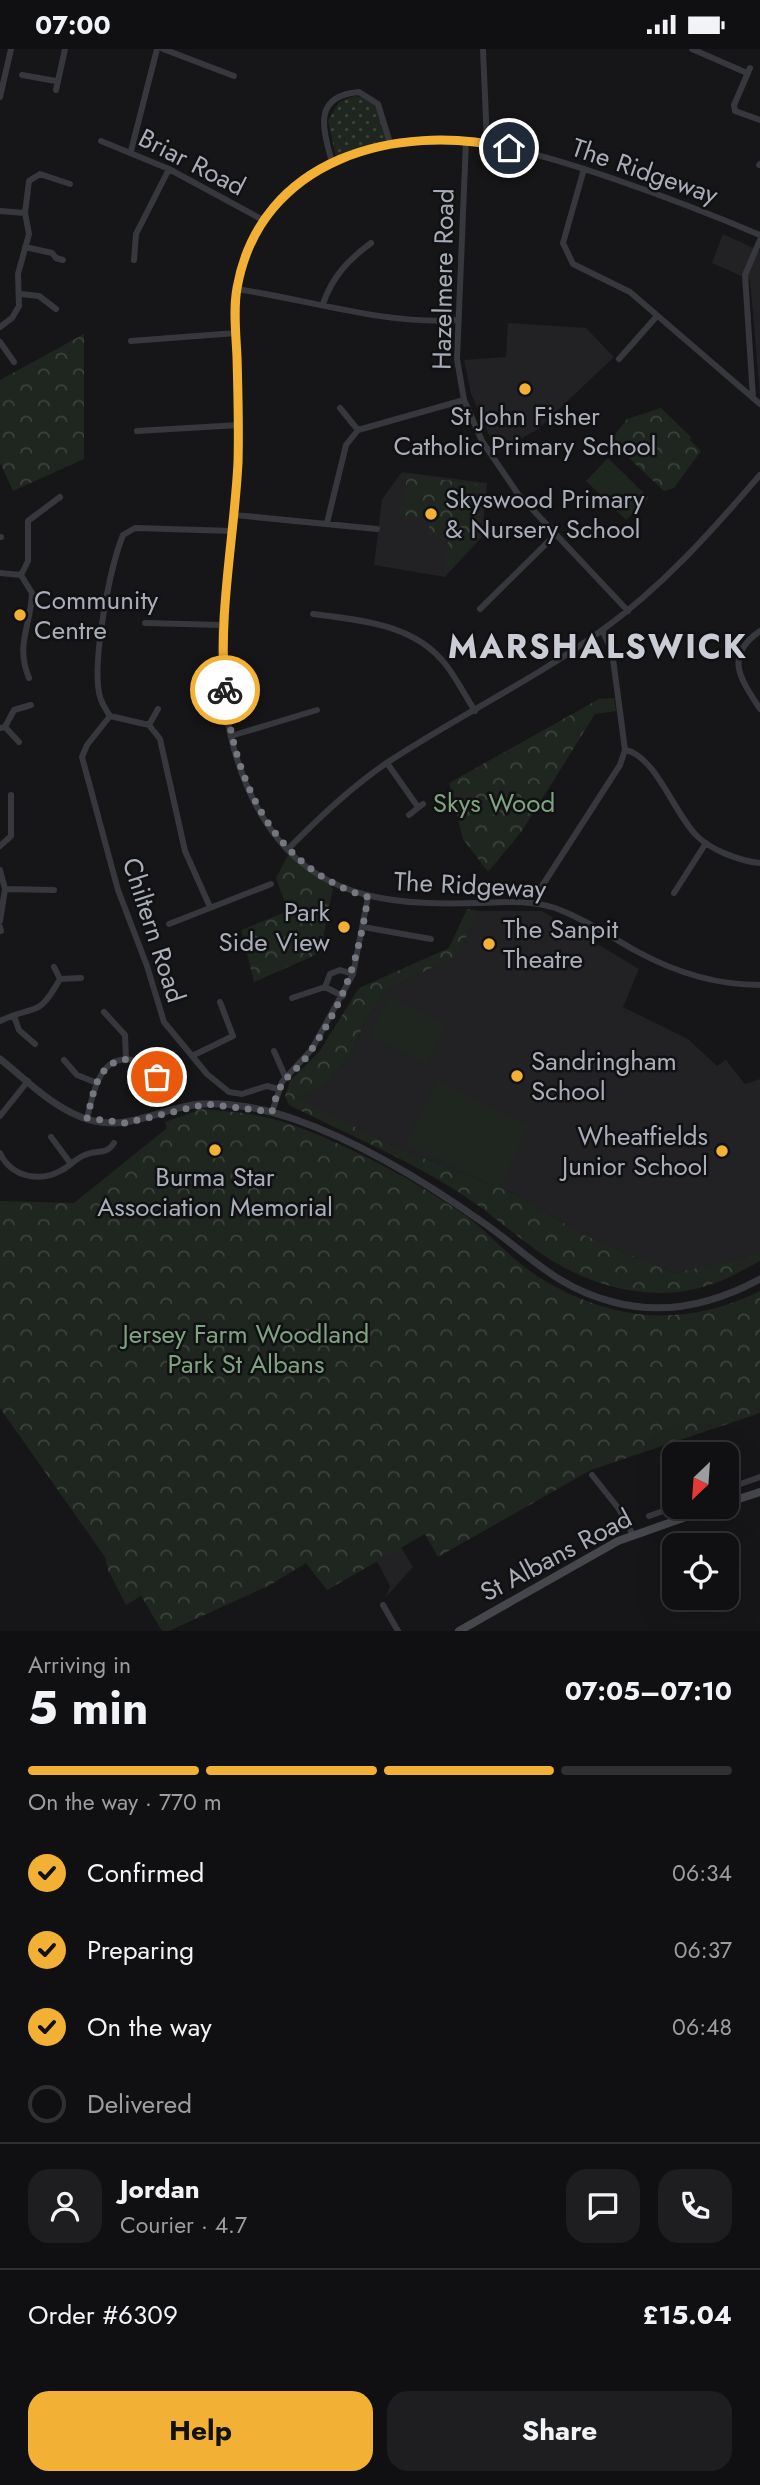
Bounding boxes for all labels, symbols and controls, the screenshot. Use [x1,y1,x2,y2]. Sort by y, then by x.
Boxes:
text: 07:00 [35,6,111,44]
pin [479,118,539,178]
street label: Briar Road [132,119,252,205]
street label: The Ridgeway [567,128,724,214]
icon: home [490,129,528,167]
street label: Hazelmere Road [422,188,464,370]
marker: St John Fisher Catholic Primary School [517,381,533,397]
place label: St John Fisher Catholic Primary School [393,397,657,465]
place label: Skyswood Primary & Nursery School [445,480,645,548]
marker: Skyswood Primary & Nursery School [423,506,439,522]
place label: Community Centre [34,581,159,649]
marker: Community Centre [12,607,28,623]
district label: MARSHALSWICK [448,623,748,670]
courier [190,655,260,725]
icon: bike [206,671,244,709]
park label: Skys Wood [433,784,555,822]
street label: Chiltern Road [113,853,195,1007]
street label: The Ridgeway [393,862,548,908]
place label: Park Side View [218,893,331,961]
place label: The Sanpit Theatre [503,910,619,978]
marker: Park Side View [336,919,352,935]
marker: The Sanpit Theatre [481,936,497,952]
place label: Sandringham School [531,1042,677,1110]
pin [127,1047,187,1107]
icon: bag [138,1058,176,1096]
marker: Sandringham School [509,1068,525,1084]
place label: Wheatfields Junior School [559,1117,708,1185]
marker: Burma Star Association Memorial [207,1142,223,1158]
marker: Wheatfields Junior School [714,1143,730,1159]
place label: Burma Star Association Memorial [97,1158,333,1226]
park label: Jersey Farm Woodland Park St Albans [120,1315,369,1383]
north arrow [662,1442,738,1519]
map controls [662,1442,739,1610]
street label: St Albans Road [473,1499,639,1611]
button: locate [662,1533,739,1610]
text: Arriving in [28,1648,131,1682]
text: 07:05–07:10 [565,1672,732,1710]
text: 5 min [28,1675,148,1741]
text: On the way · 770 m [28,1785,222,1819]
icon: check [28,1854,66,1892]
text: Confirmed [87,1854,204,1892]
text: 06:34 [672,1856,732,1890]
icon: check [28,1931,66,1969]
text: Preparing [87,1931,194,1969]
text: 06:37 [674,1933,732,1967]
icon: check [28,2008,66,2046]
text: On the way [87,2008,212,2046]
text: 06:48 [672,2010,732,2044]
text: Delivered [87,2085,192,2123]
button: person [28,2169,102,2243]
button: chat [566,2169,640,2243]
button: phone [658,2169,732,2243]
text: Jordan [120,2170,200,2208]
text: Courier · 4.7 [120,2208,247,2242]
text: Order #6309 [28,2296,178,2334]
text: £15.04 [642,2296,732,2334]
button: Help [28,2391,373,2471]
button: Share [387,2391,732,2471]

